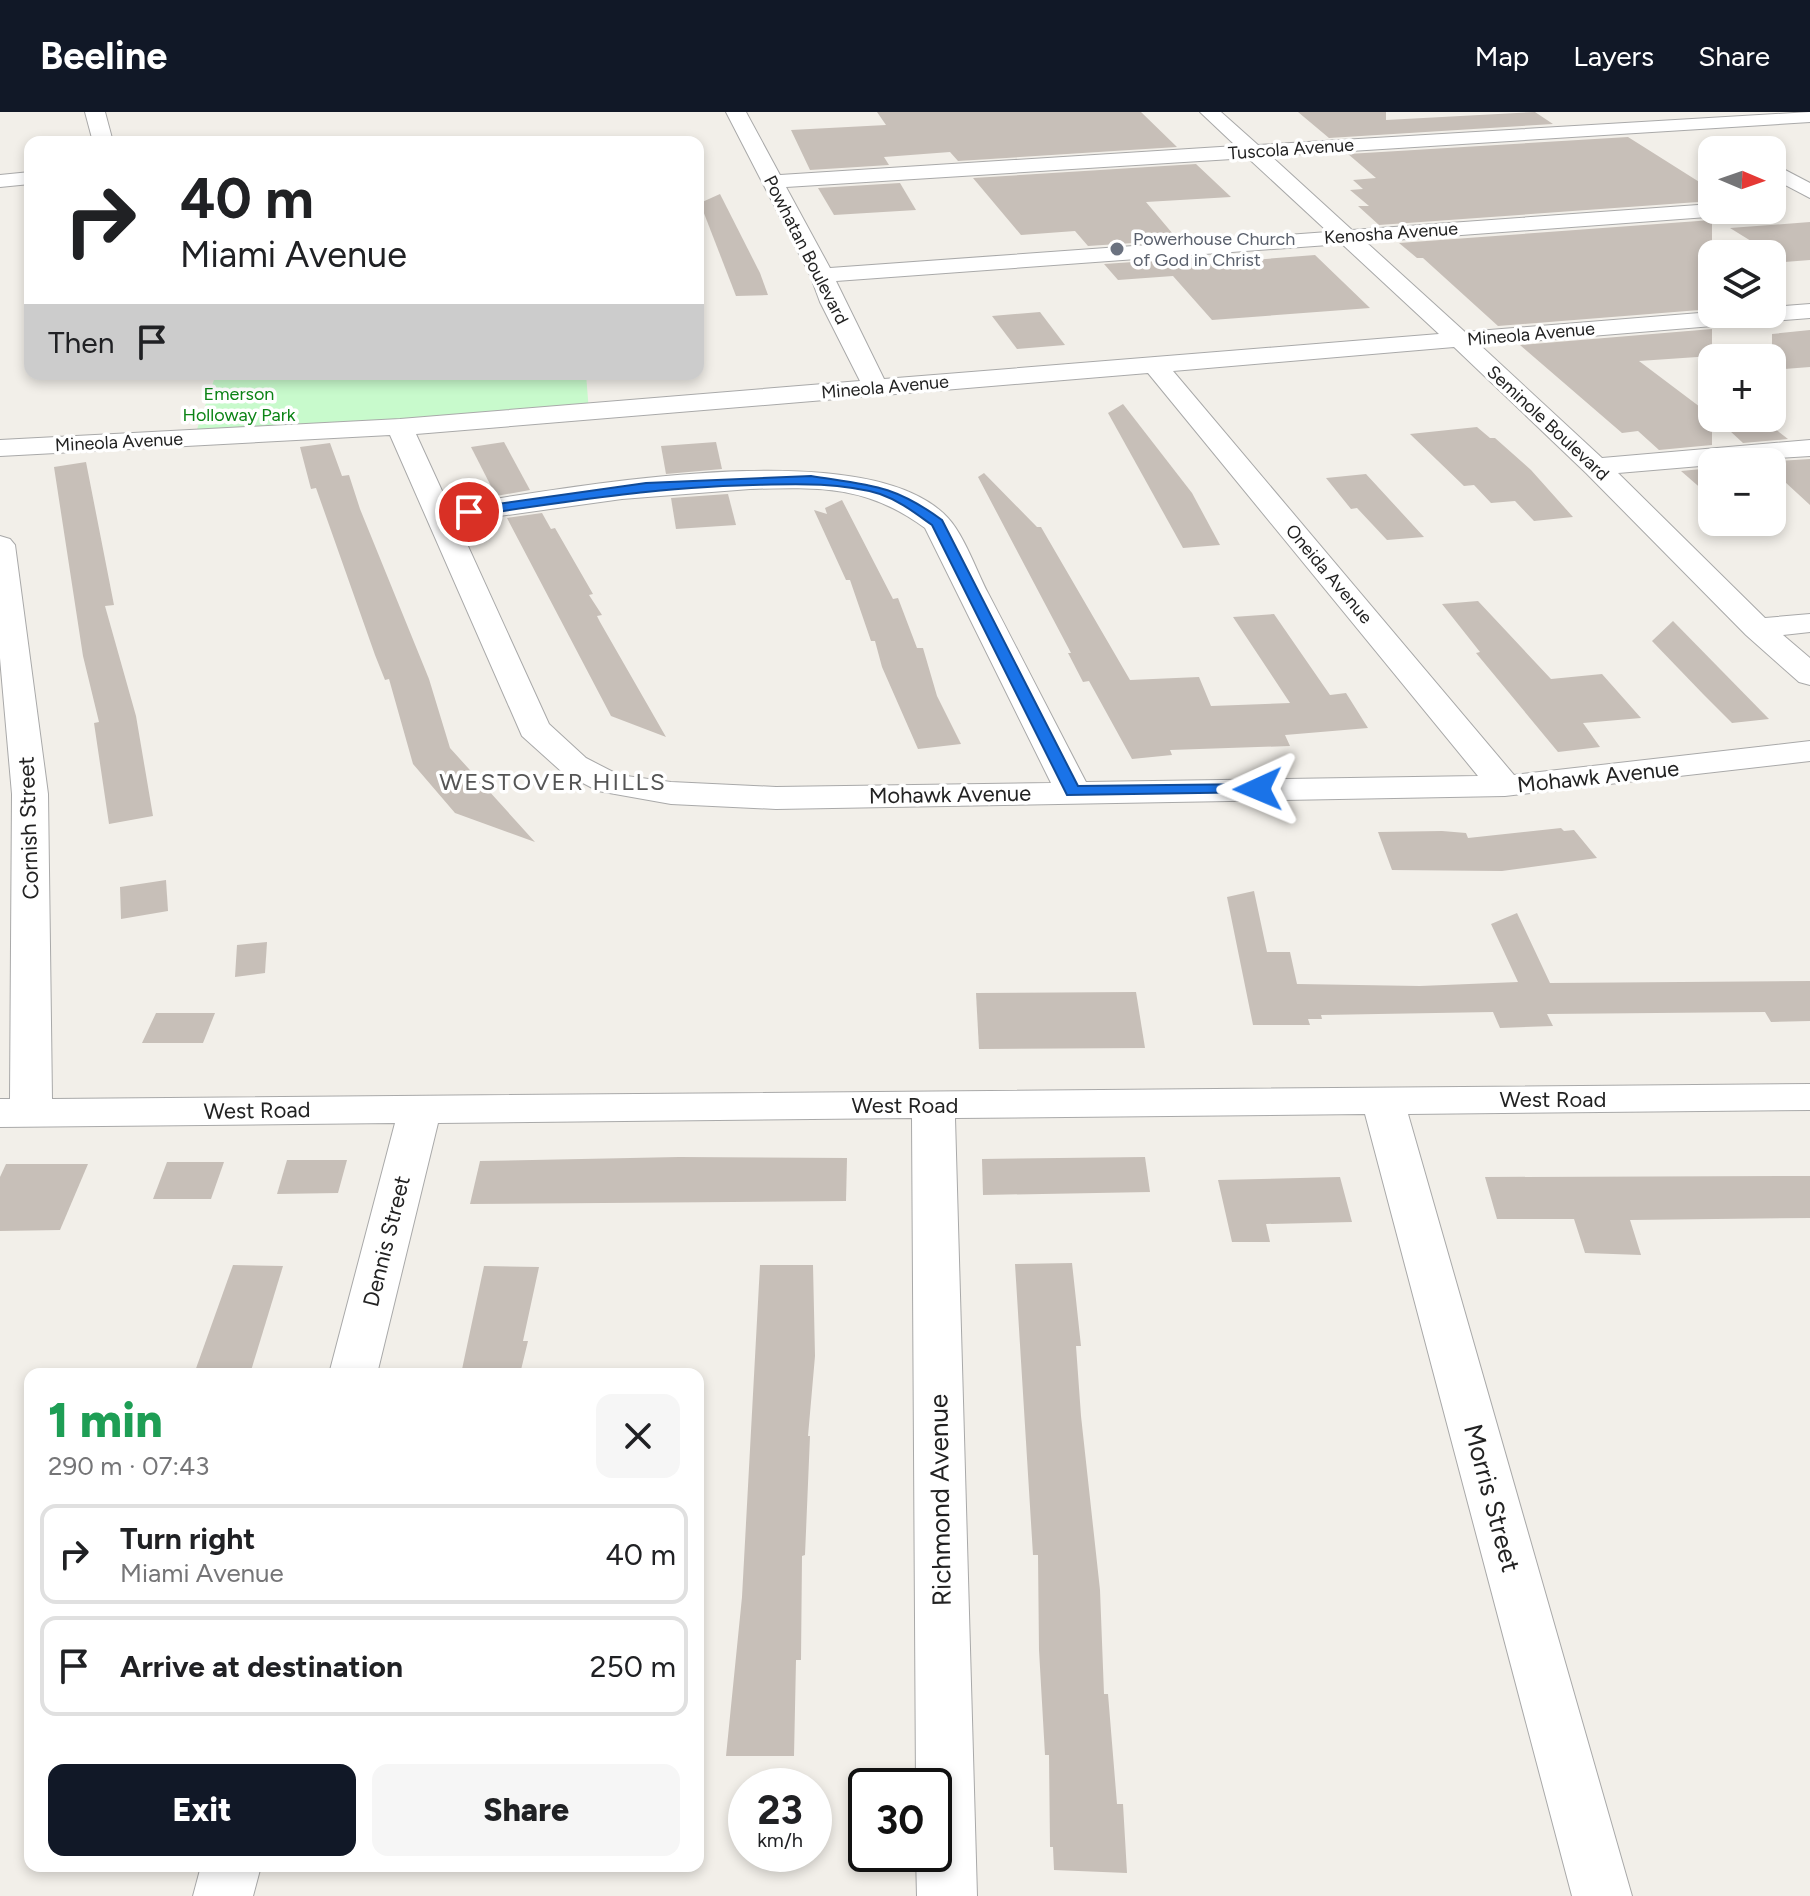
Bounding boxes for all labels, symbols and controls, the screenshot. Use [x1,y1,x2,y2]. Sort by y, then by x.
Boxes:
text: Beeline [40,33,167,79]
text: Map [1475,39,1529,73]
text: Layers [1573,39,1654,73]
text: Share [1698,39,1770,73]
street label: Tuscola Avenue [1227,134,1355,164]
north arrow [1698,136,1786,224]
map controls [1698,136,1786,536]
text: 40 m [180,165,314,232]
icon: right [48,168,152,272]
street label: Powhatan Boulevard [759,172,853,328]
street label: Kenosha Avenue [1323,217,1459,249]
place label: Powerhouse Church of God in Christ [1133,228,1295,271]
text: Miami Avenue [180,233,407,276]
marker: Powerhouse Church of God in Christ [1108,240,1126,258]
button: layers [1698,240,1786,328]
street label: Mineola Avenue [1466,317,1596,351]
icon: arrive [130,320,174,364]
text: Then [48,324,114,361]
button: + [1698,344,1786,432]
street label: Seminole Boulevard [1482,361,1614,485]
street label: Mineola Avenue [820,370,950,404]
park label: Emerson Holloway Park [182,383,296,426]
street label: Mineola Avenue [54,428,184,456]
button: − [1698,448,1786,536]
pin [435,478,503,546]
icon: arrive [447,490,491,534]
street label: Oneida Avenue [1281,520,1377,628]
position arrow [1216,747,1300,831]
street label: Mohawk Avenue [1516,755,1680,798]
street label: Cornish Street [13,756,44,900]
district label: WESTOVER HILLS [439,767,667,796]
street label: Mohawk Avenue [869,780,1031,809]
street label: West Road [1500,1086,1606,1113]
street label: West Road [852,1092,958,1119]
street label: West Road [203,1096,311,1125]
street label: Dennis Street [357,1173,416,1309]
text: 1 min [48,1391,163,1449]
button: close [596,1394,680,1478]
street label: Richmond Avenue [922,1394,958,1606]
street label: Morris Street [1457,1420,1527,1576]
text: 290 m · 07:43 [48,1450,209,1482]
text: Turn right [120,1520,255,1557]
icon: right [52,1532,96,1576]
text: 40 m [605,1536,676,1573]
text: Miami Avenue [120,1557,284,1589]
icon: arrive [52,1644,96,1688]
text: Arrive at destination [120,1648,403,1685]
text: 250 m [590,1648,676,1685]
button: Exit [48,1764,356,1856]
button: Share [372,1764,680,1856]
speed limit sign: 30 [848,1768,952,1872]
text: 23 [757,1786,803,1834]
text: km/h [757,1828,803,1852]

